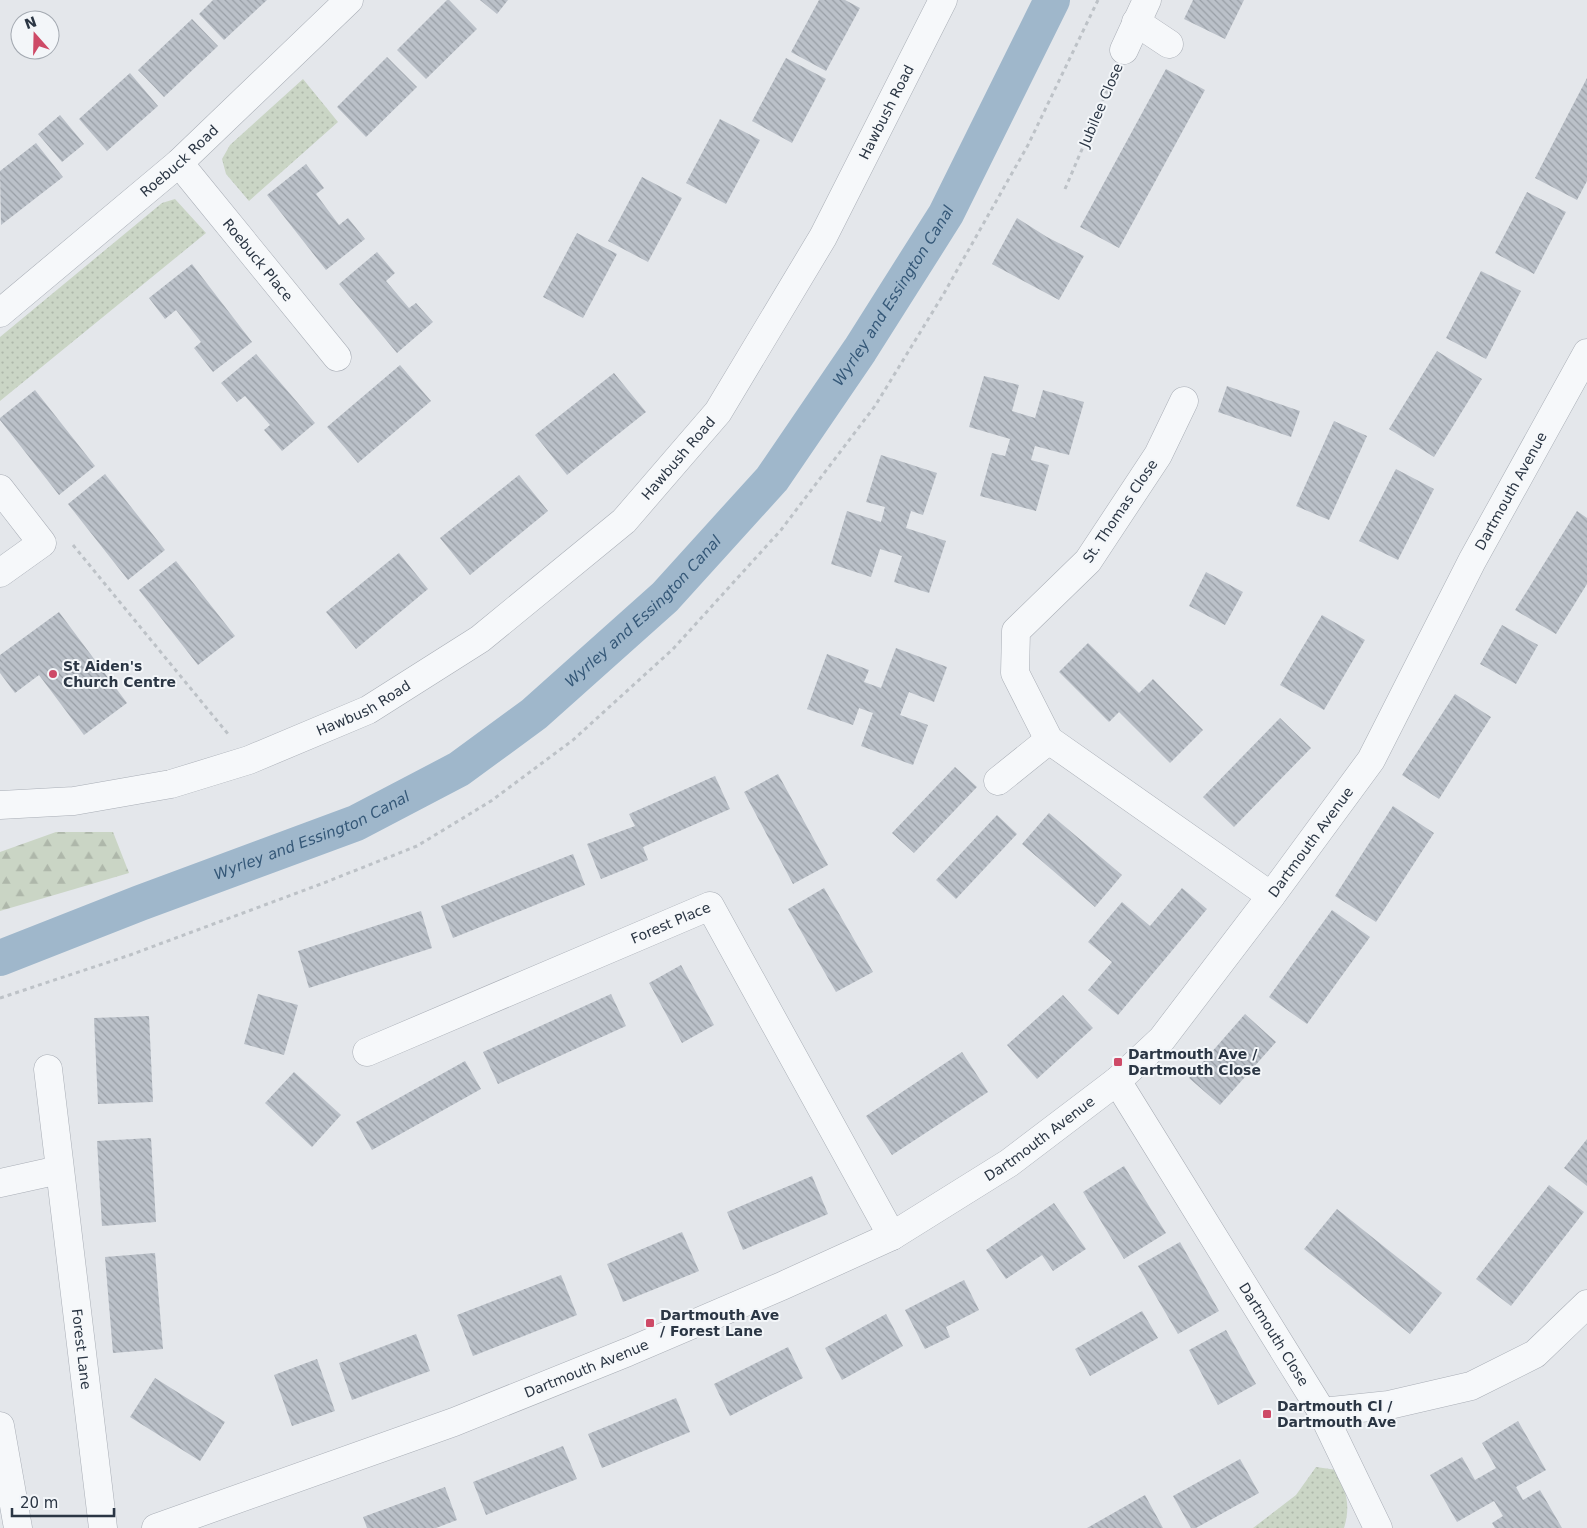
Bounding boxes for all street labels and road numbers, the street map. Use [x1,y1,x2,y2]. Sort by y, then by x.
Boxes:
street label: Jubilee Close [1076,61,1126,150]
street label: Hawbush Road [856,62,917,162]
street label: Roebuck Road [137,122,222,200]
street label: Roebuck Place [220,215,296,304]
street label: Hawbush Road [638,414,718,503]
street label: Dartmouth Avenue [1472,429,1550,553]
street label: St. Thomas Close [1079,456,1161,566]
street label: Hawbush Road [314,677,413,739]
street label: Dartmouth Avenue [1265,784,1356,900]
street label: Forest Place [629,899,713,947]
street label: Dartmouth Avenue [981,1093,1098,1184]
street label: Dartmouth Close [1236,1280,1312,1389]
street label: Forest Lane [69,1308,94,1390]
street label: Dartmouth Avenue [522,1336,651,1401]

